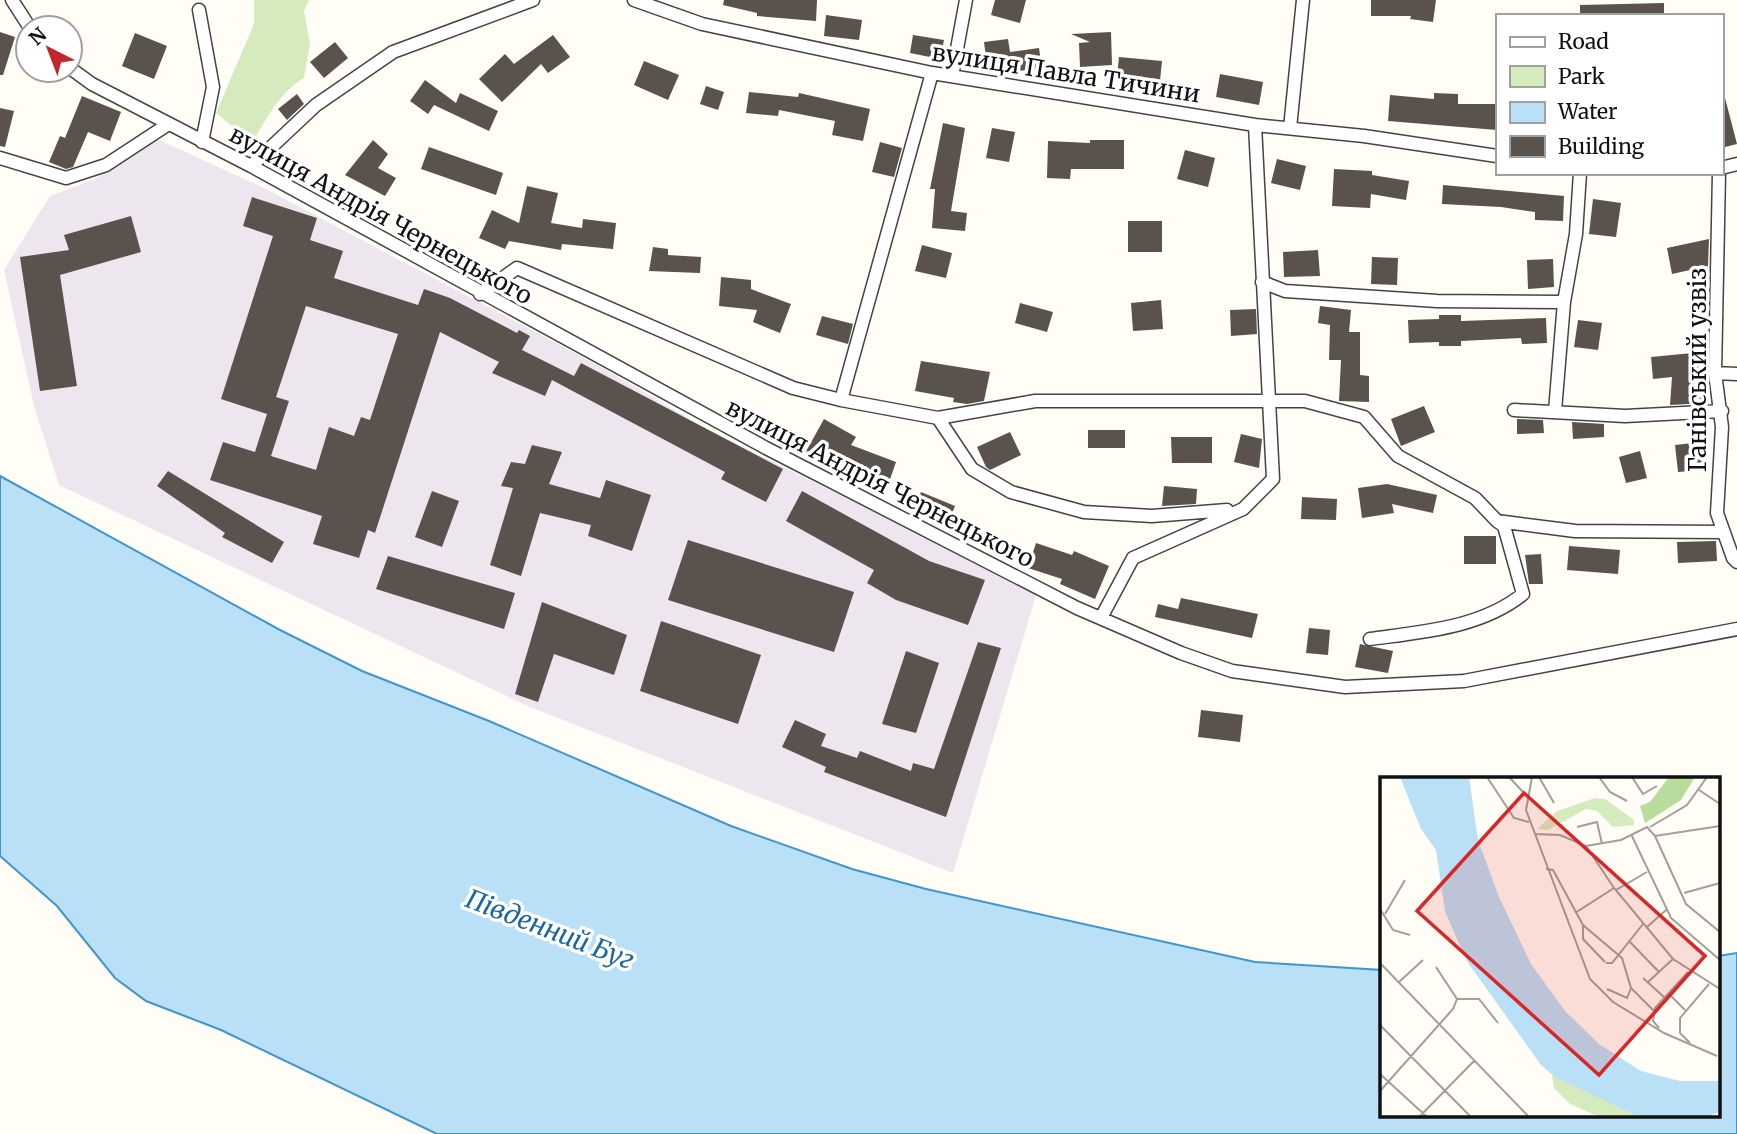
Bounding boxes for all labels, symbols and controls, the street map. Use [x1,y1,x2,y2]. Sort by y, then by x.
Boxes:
north arrow [14,14,84,84]
legend [1496,14,1723,175]
text: N [24,22,51,50]
text: Road [1558,28,1609,55]
street label: вулиця Павла Тичини [930,36,1202,110]
text: Park [1558,63,1605,90]
text: Water [1557,98,1617,125]
street label: вулиця Андрія Чернецького [224,119,538,311]
text: Building [1558,133,1645,160]
street label: Ганівський узвіз [1682,268,1713,472]
street label: вулиця Андрія Чернецького [721,392,1039,574]
inset map [1380,777,1720,1116]
water label: Південний Буг [461,882,639,976]

